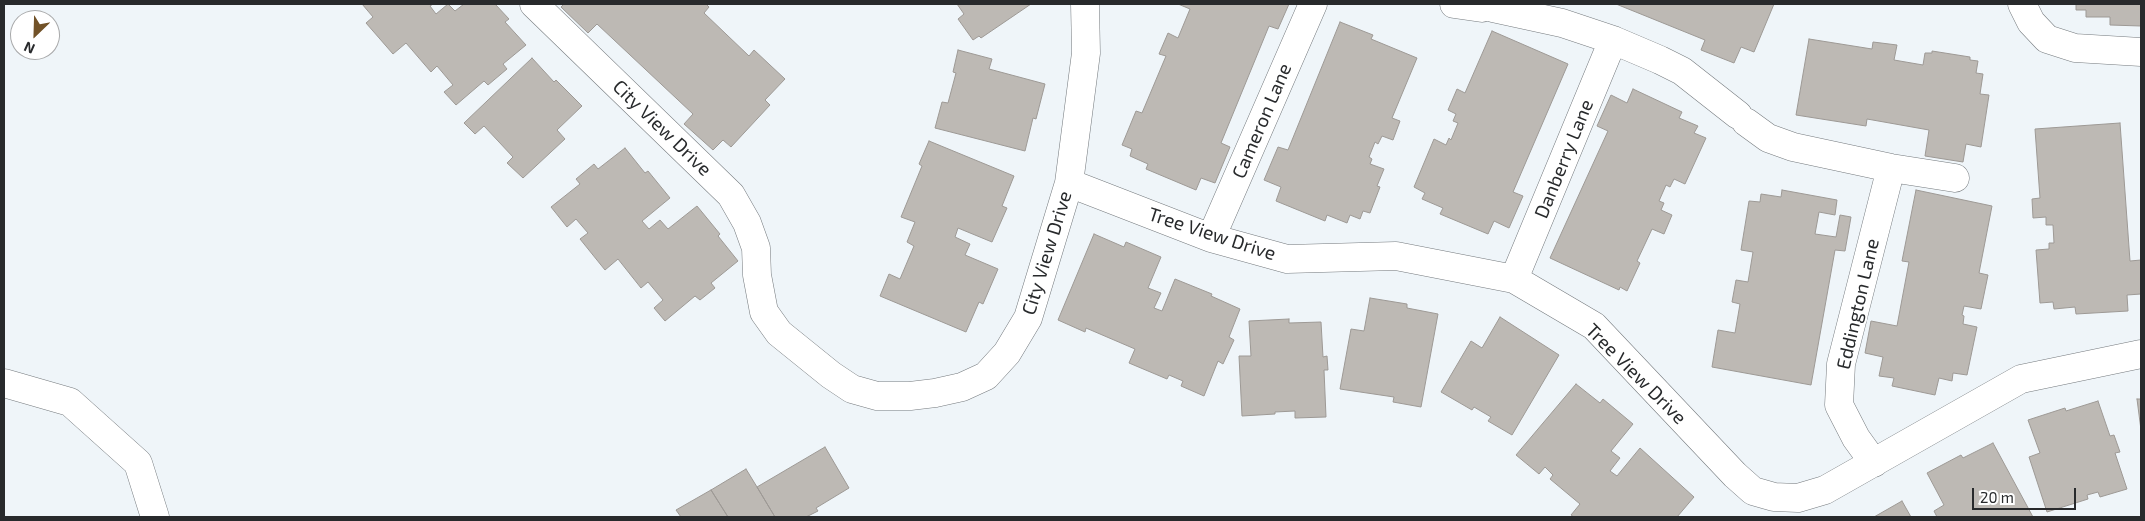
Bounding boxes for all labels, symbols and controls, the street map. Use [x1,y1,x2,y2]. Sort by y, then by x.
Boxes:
north arrow [10,10,60,60]
text: N [21,38,37,58]
street label: Cameron Lane [1227,60,1297,182]
street label: City View Drive [608,75,716,181]
street label: Danberry Lane [1530,96,1598,222]
street label: City View Drive [1017,188,1077,318]
street label: Tree View Drive [1145,203,1279,265]
street label: Eddington Lane [1832,236,1884,372]
street label: Tree View Drive [1581,319,1691,429]
scale bar [1975,478,2079,510]
text: 20 m [1980,488,2014,506]

